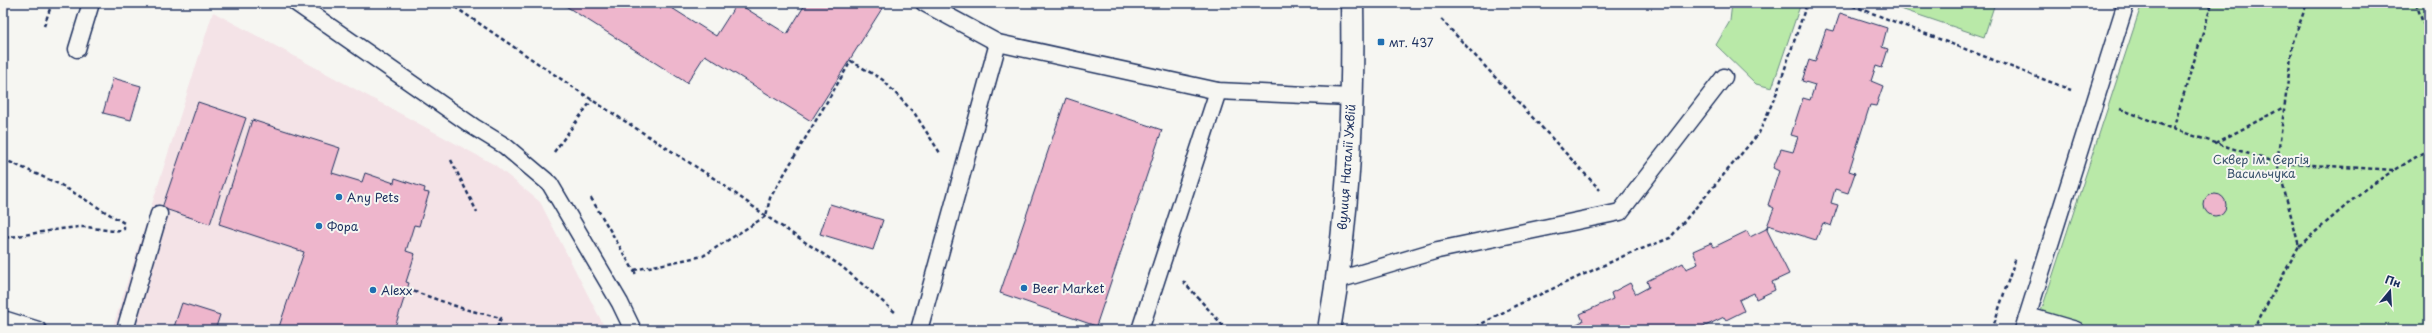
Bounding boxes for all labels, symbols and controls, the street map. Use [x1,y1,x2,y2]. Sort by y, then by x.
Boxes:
place label: мт. 437 [1389,33,1434,51]
marker: мт. 437 [1376,37,1386,47]
street label: вулиця Наталії Ужвій [1333,103,1359,231]
park label: Сквер ім. Сергія Васильчука [2213,150,2309,182]
place label: Any Pets [347,188,399,206]
marker: Any Pets [334,192,344,202]
place label: Фора [327,217,359,235]
marker: Фора [314,221,324,231]
text: Пн [2383,270,2403,292]
north arrow [2370,271,2410,311]
place label: Beer Market [1032,279,1104,297]
place label: Alexx [381,281,413,299]
marker: Beer Market [1019,283,1029,293]
marker: Alexx [368,285,378,295]

